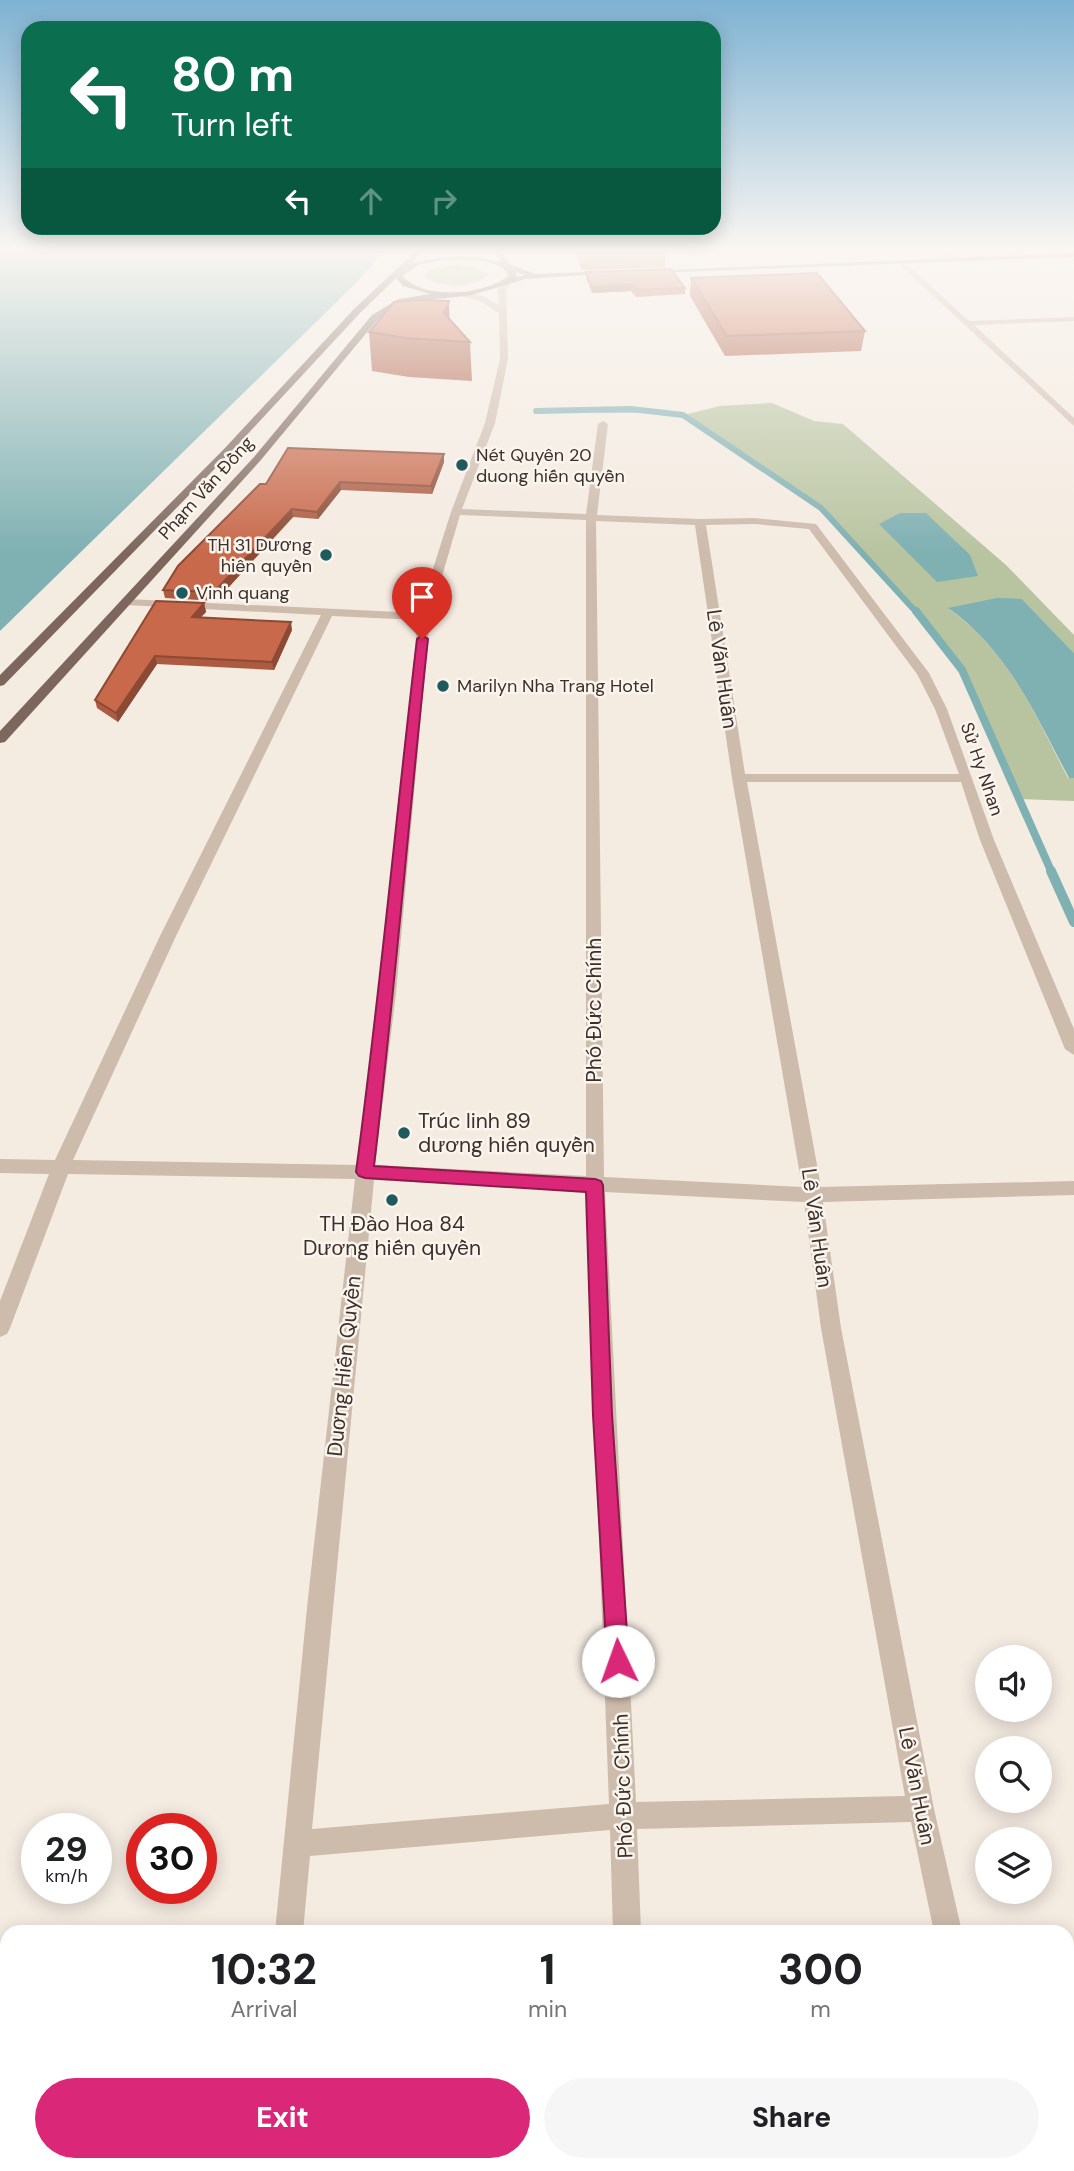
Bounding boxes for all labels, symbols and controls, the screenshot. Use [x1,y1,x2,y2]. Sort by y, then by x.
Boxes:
text: 80 m [171,42,294,106]
icon: left [56,49,147,140]
text: Turn left [171,104,293,146]
icon: left [279,182,317,220]
icon: ahead [352,182,390,220]
icon: right [425,182,463,220]
street label: Phạm Văn Đồng [153,431,259,545]
place label: Nét Quyên 20 duong hiến quyền [476,443,625,488]
marker: Nét Quyên 20 duong hiến quyền [454,457,470,473]
place label: TH 31 Dương hiên quyền [208,533,312,578]
marker: TH 31 Dương hiên quyền [318,547,334,563]
pin [392,567,452,639]
icon: arrive [403,578,441,616]
place label: Vinh quang [196,581,290,605]
marker: Vinh quang [174,585,190,601]
street label: Lê Văn Huân [700,608,744,730]
place label: Marilyn Nha Trang Hotel [457,674,654,698]
marker: Marilyn Nha Trang Hotel [435,678,451,694]
street label: Sử Hy Nhan [955,719,1009,819]
street label: Phó Đức Chính [580,938,608,1082]
place label: Trúc linh 89 dương hiến quyền [418,1107,595,1159]
marker: Trúc linh 89 dương hiến quyền [396,1125,412,1141]
street label: Lê Văn Huân [795,1167,839,1289]
marker: TH Đào Hoa 84 Dương hiến quyền [384,1192,400,1208]
place label: TH Đào Hoa 84 Dương hiến quyền [303,1210,481,1262]
street label: Duơng Hiến Quyền [321,1274,367,1458]
position arrow [581,1624,655,1698]
map controls [975,1645,1052,1904]
button: sound [975,1645,1052,1722]
street label: Phó Đức Chính [606,1713,640,1859]
street label: Lê Văn Huân [892,1724,942,1848]
button: search [975,1736,1052,1813]
speed limit sign: 30 [126,1813,217,1904]
text: 29 [45,1826,88,1872]
button: layers [975,1827,1052,1904]
text: km/h [45,1864,88,1888]
text: 10:32 [211,1942,317,1997]
text: 1 [540,1942,555,1997]
text: 300 [778,1942,863,1997]
text: Arrival [230,1994,297,2024]
text: min [528,1994,567,2024]
text: m [810,1994,831,2024]
button: Exit [35,2078,530,2158]
button: Share [544,2078,1039,2158]

